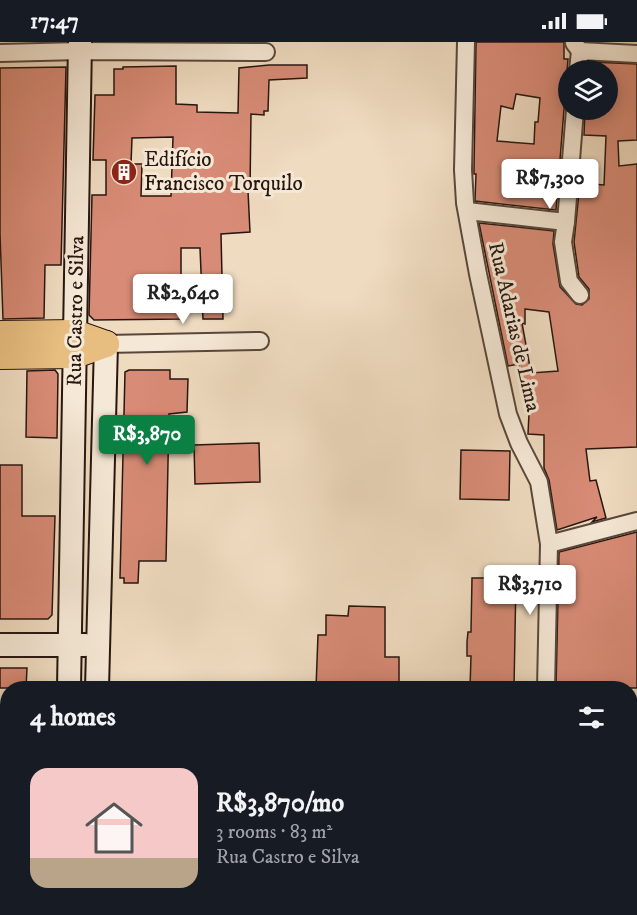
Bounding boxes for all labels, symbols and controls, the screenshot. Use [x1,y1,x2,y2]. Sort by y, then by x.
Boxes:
text: 17:47 [30,8,79,35]
map controls [558,60,618,120]
button: layers [558,60,618,120]
place label: Edifício Francisco Torquilo [144,147,303,197]
building icon: Edifício Francisco Torquilo [109,157,139,187]
pin: R$7,300 [495,159,605,210]
text: R$7,300 [516,166,584,191]
street label: Rua Castro e Silva [62,235,90,387]
street label: Rua Adarias de Lima [482,240,546,414]
pin: R$2,640 [128,274,238,325]
text: R$2,640 [147,281,219,306]
pin: R$3,870 [92,415,202,466]
text: R$3,870 [113,422,181,447]
pin: R$3,710 [475,565,585,616]
text: R$3,710 [498,572,562,597]
text: 4 homes [30,701,116,734]
icon: filters [575,701,608,734]
text: R$3,870/mo [216,787,344,820]
icon: home [78,792,150,864]
text: 3 rooms · 83 m² [216,820,332,845]
text: Rua Castro e Silva [216,845,359,870]

